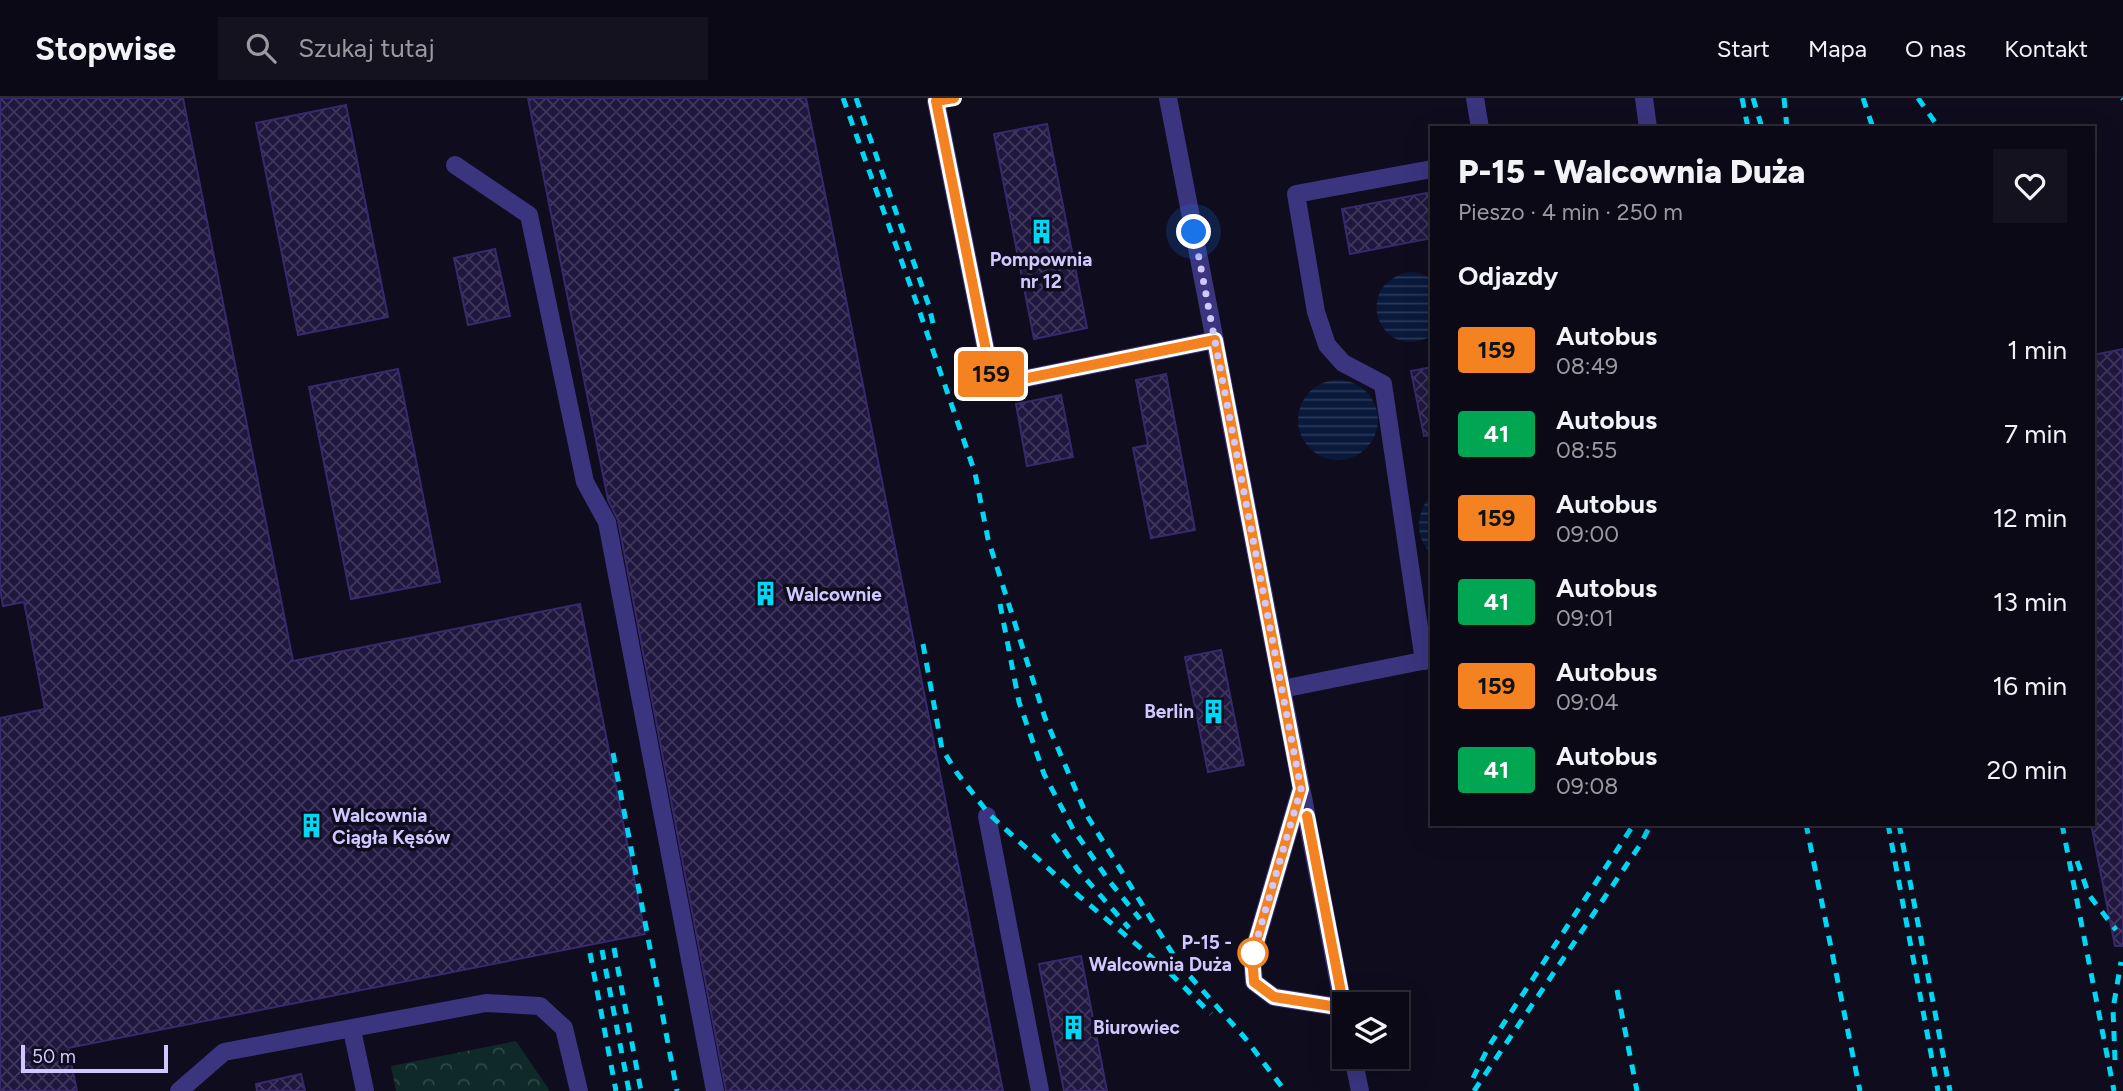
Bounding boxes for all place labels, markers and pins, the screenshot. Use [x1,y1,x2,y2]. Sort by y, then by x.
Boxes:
building icon: Pompownia nr 12 [1027,217,1055,245]
place label: Pompownia nr 12 [990,248,1092,293]
building icon: Walcownie [752,580,780,608]
place label: Walcownie [786,583,882,606]
building icon: Berlin [1200,697,1228,725]
place label: Berlin [1144,700,1194,723]
place label: Walcownia Ciągła Kęsów [332,804,450,849]
building icon: Walcownia Ciągła Kęsów [298,812,326,840]
place label: P-15 - Walcownia Duża [1089,931,1232,976]
marker: P-15 - Walcownia Duża [1238,938,1268,968]
building icon: Biurowiec [1059,1013,1087,1041]
place label: Biurowiec [1093,1016,1180,1039]

